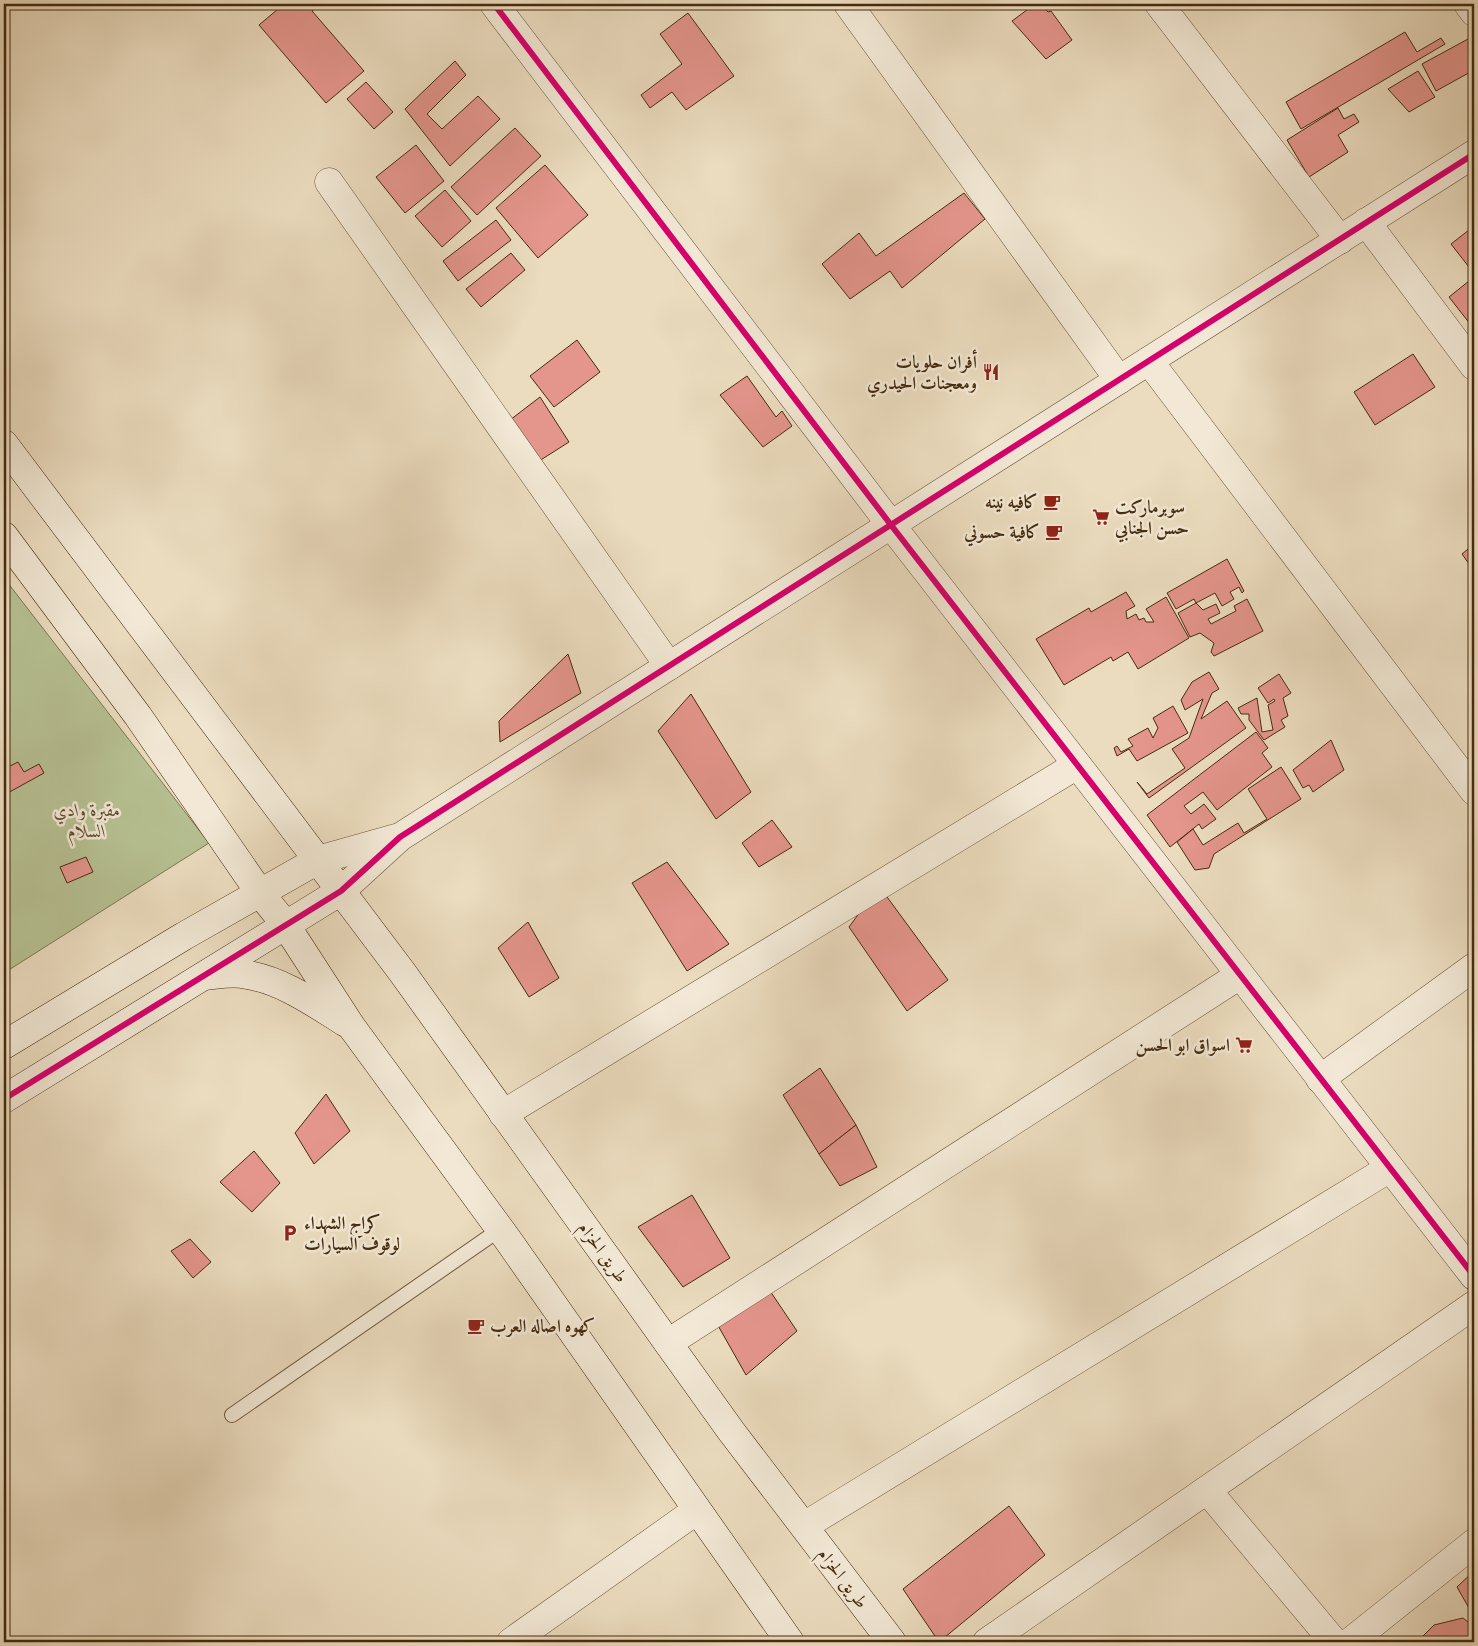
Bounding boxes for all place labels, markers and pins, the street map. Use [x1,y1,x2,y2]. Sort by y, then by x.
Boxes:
place label: أفران حلويات ومعجنات الحيدري [867,349,978,398]
restaurant icon: أفران حلويات ومعجنات الحيدري [981,362,1001,382]
place label: كافيه نينه [985,492,1038,515]
cafe icon: كافيه نينه [1042,492,1062,512]
place label: سوبرماركت حسن الجنابي [1114,497,1189,543]
supermarket icon: سوبرماركت حسن الجنابي [1091,507,1111,527]
place label: كافية حسوني [963,522,1040,547]
cafe icon: كافية حسوني [1044,522,1064,542]
place label: اسواق ابو الحسن [1135,1035,1230,1058]
supermarket icon: اسواق ابو الحسن [1234,1035,1254,1055]
place label: كراج الشهداء لوقوف السيارات [304,1213,400,1257]
parking icon: كراج الشهداء لوقوف السيارات [280,1223,300,1243]
cafe icon: كهوه اصاله العرب [466,1316,486,1336]
place label: كهوه اصاله العرب [490,1316,595,1339]

